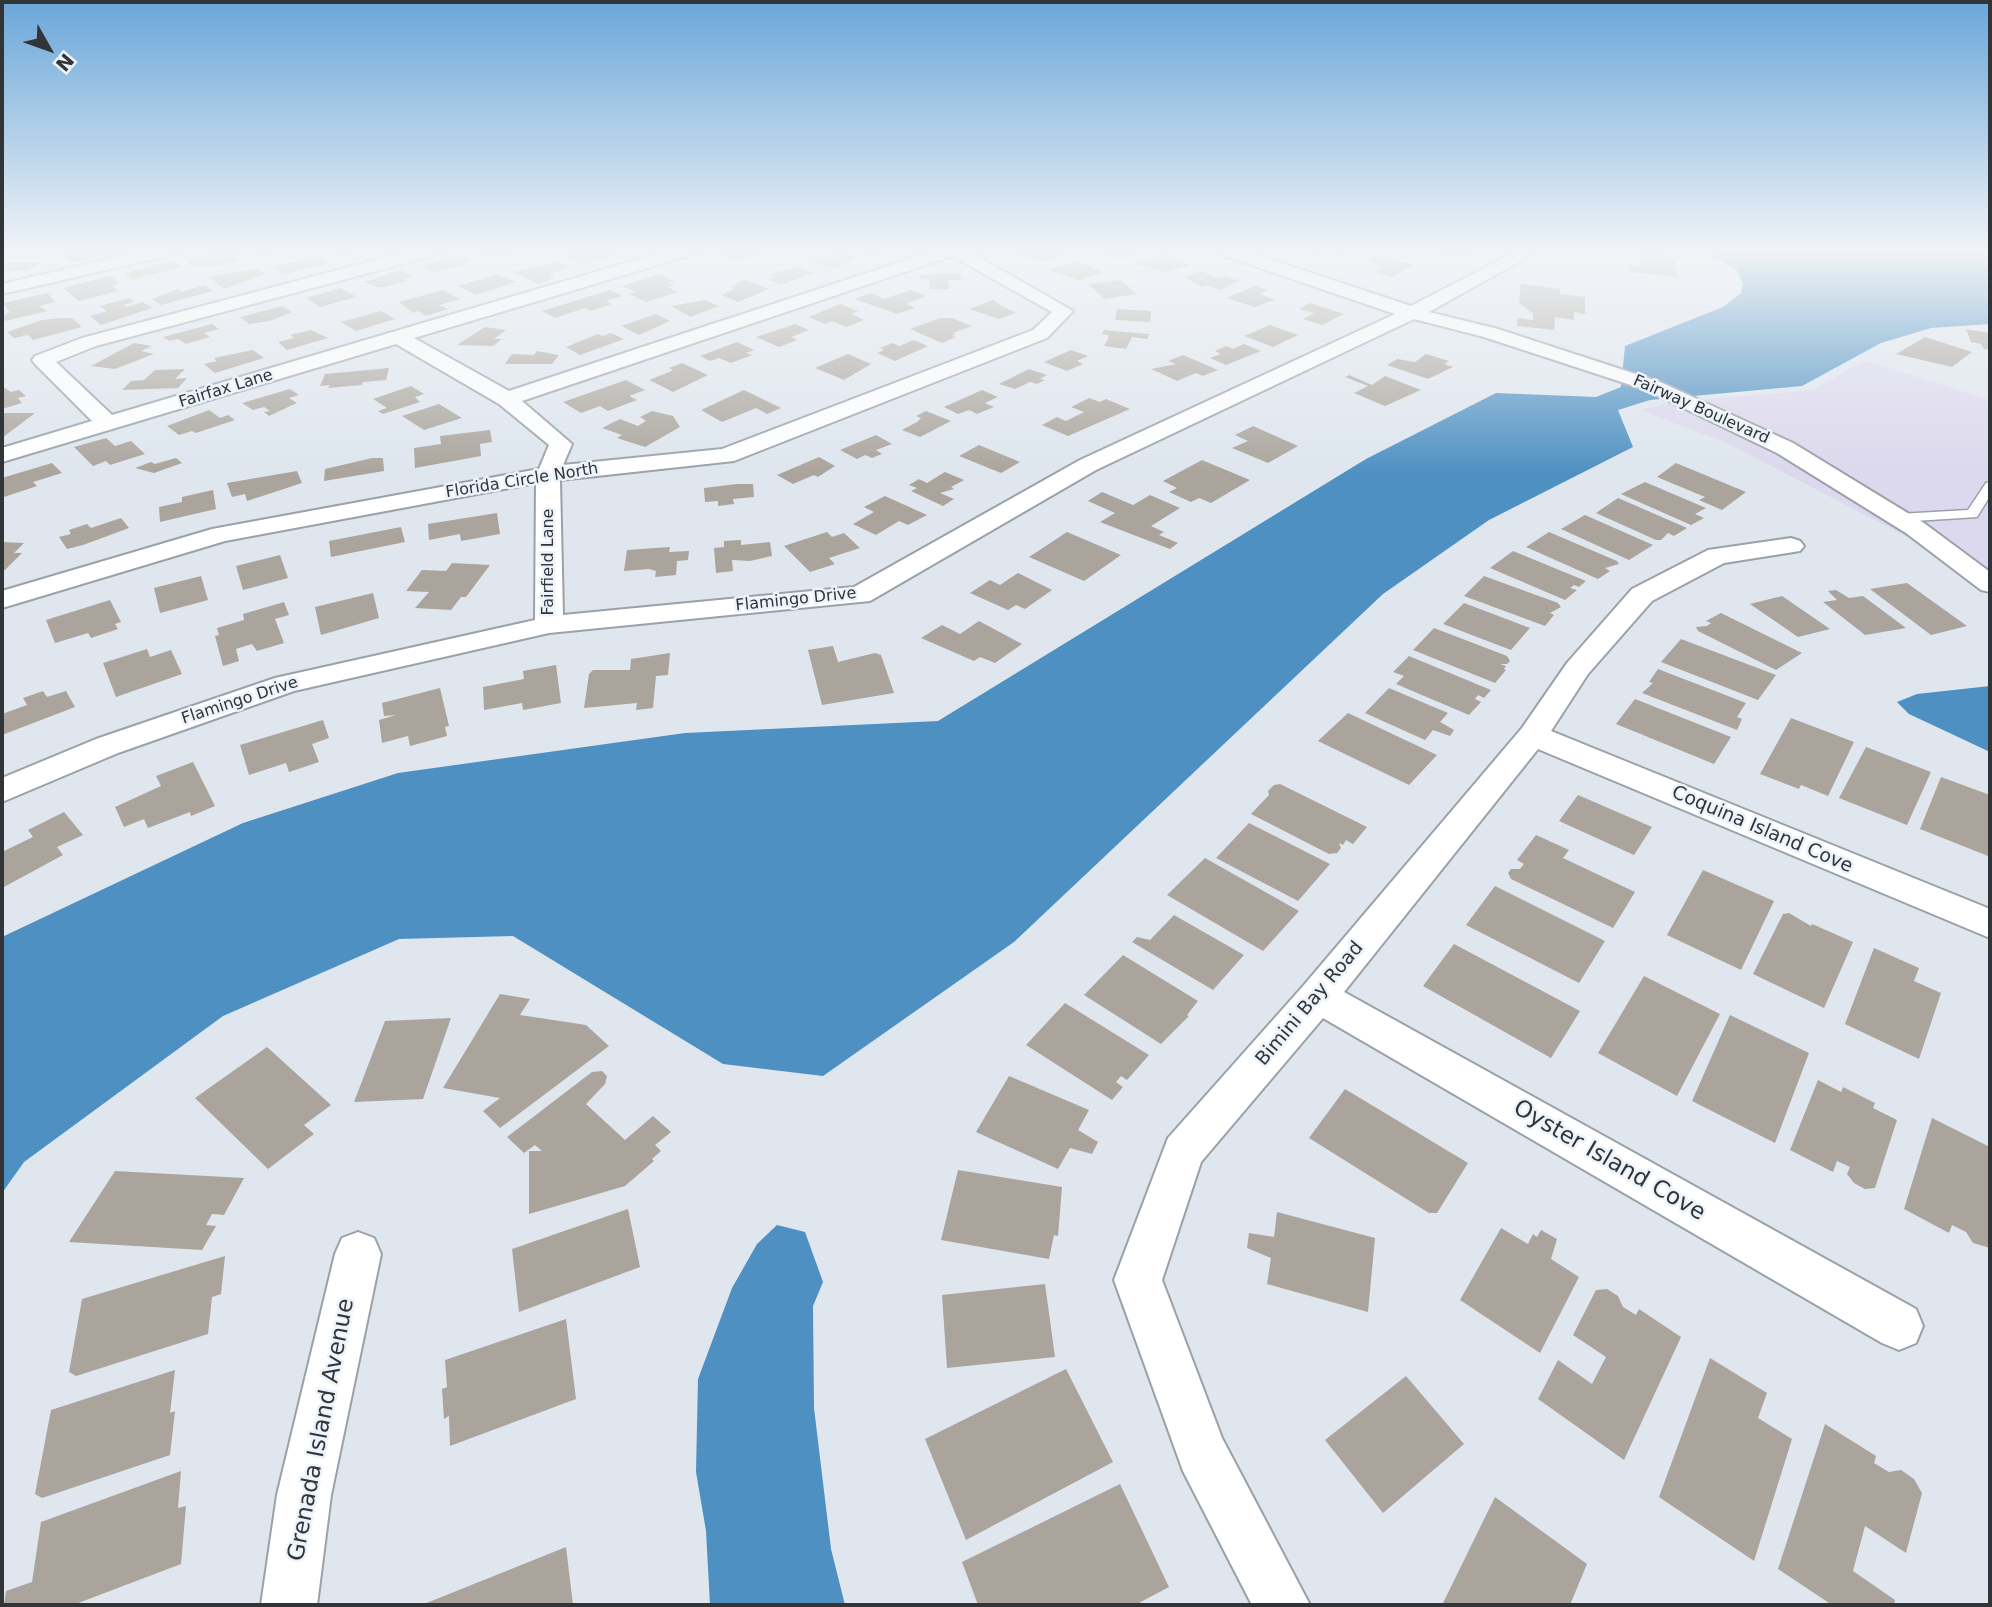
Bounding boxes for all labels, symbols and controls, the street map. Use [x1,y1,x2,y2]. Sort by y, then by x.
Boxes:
north arrow [14,14,84,84]
text: N [52,49,79,76]
street label: Fairfax Lane [177,366,275,412]
street label: Fairway Boulevard [1630,371,1772,449]
street label: Florida Circle North [444,459,600,503]
street label: Fairfield Lane [539,509,559,615]
street label: Flamingo Drive [735,584,857,616]
street label: Flamingo Drive [179,673,301,729]
street label: Coquina Island Cove [1668,782,1856,878]
street label: Bimini Bay Road [1251,937,1369,1071]
street label: Oyster Island Cove [1508,1095,1710,1227]
street label: Grenada Island Avenue [283,1296,361,1564]

